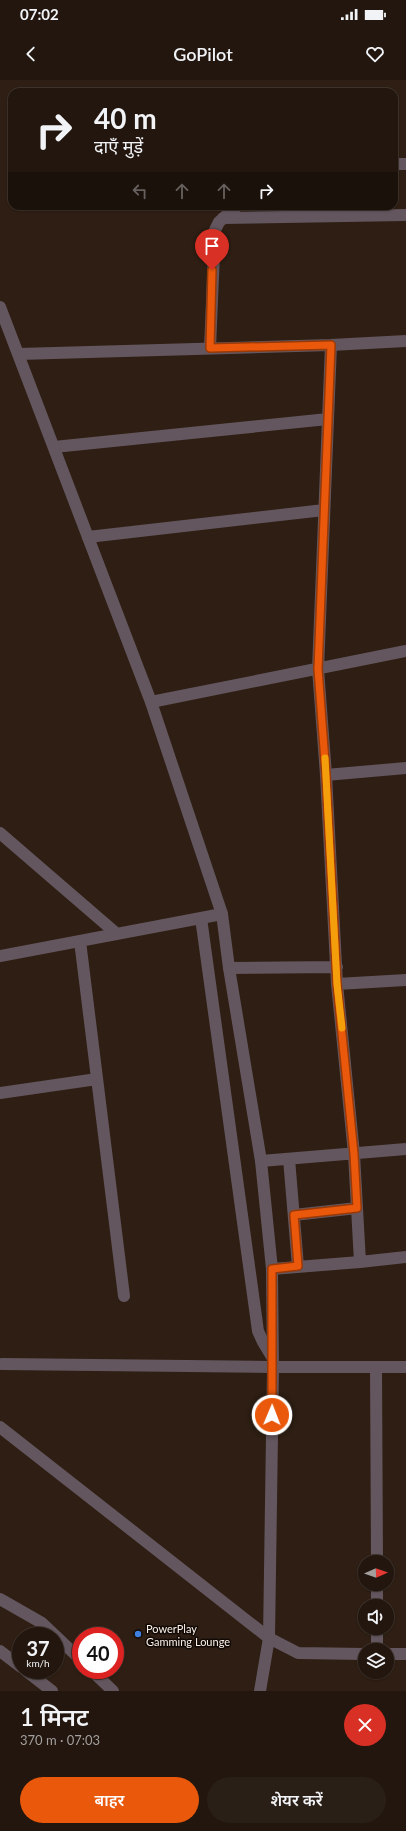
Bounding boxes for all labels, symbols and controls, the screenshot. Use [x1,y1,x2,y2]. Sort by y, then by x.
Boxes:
text: 07:02 [20,5,59,23]
icon: back [20,43,42,65]
text: GoPilot [173,43,233,65]
icon: heart [364,43,386,65]
text: 40 m [94,101,157,135]
icon: right [28,104,80,156]
text: दाएँ मुड़ें [94,135,143,157]
icon: left [129,180,151,202]
icon: ahead [171,180,193,202]
icon: ahead [213,180,235,202]
icon: right [255,180,277,202]
pin [195,229,229,270]
icon: arrive [201,235,223,257]
position arrow [251,1394,293,1436]
north arrow [358,1555,394,1591]
map controls [358,1555,394,1679]
button: sound [358,1599,394,1635]
place label: PowerPlay Gamming Lounge [146,1622,230,1648]
speed limit sign: 40 [72,1627,124,1679]
marker: PowerPlay Gamming Lounge [133,1629,143,1639]
text: 37 [26,1636,50,1660]
button: layers [358,1643,394,1679]
text: km/h [26,1657,50,1669]
text: 1 मिनट [20,1702,89,1731]
button: close [344,1704,386,1746]
text: 370 m · 07:03 [20,1732,100,1748]
button: बाहर [20,1777,199,1823]
button: शेयर करें [207,1777,386,1823]

